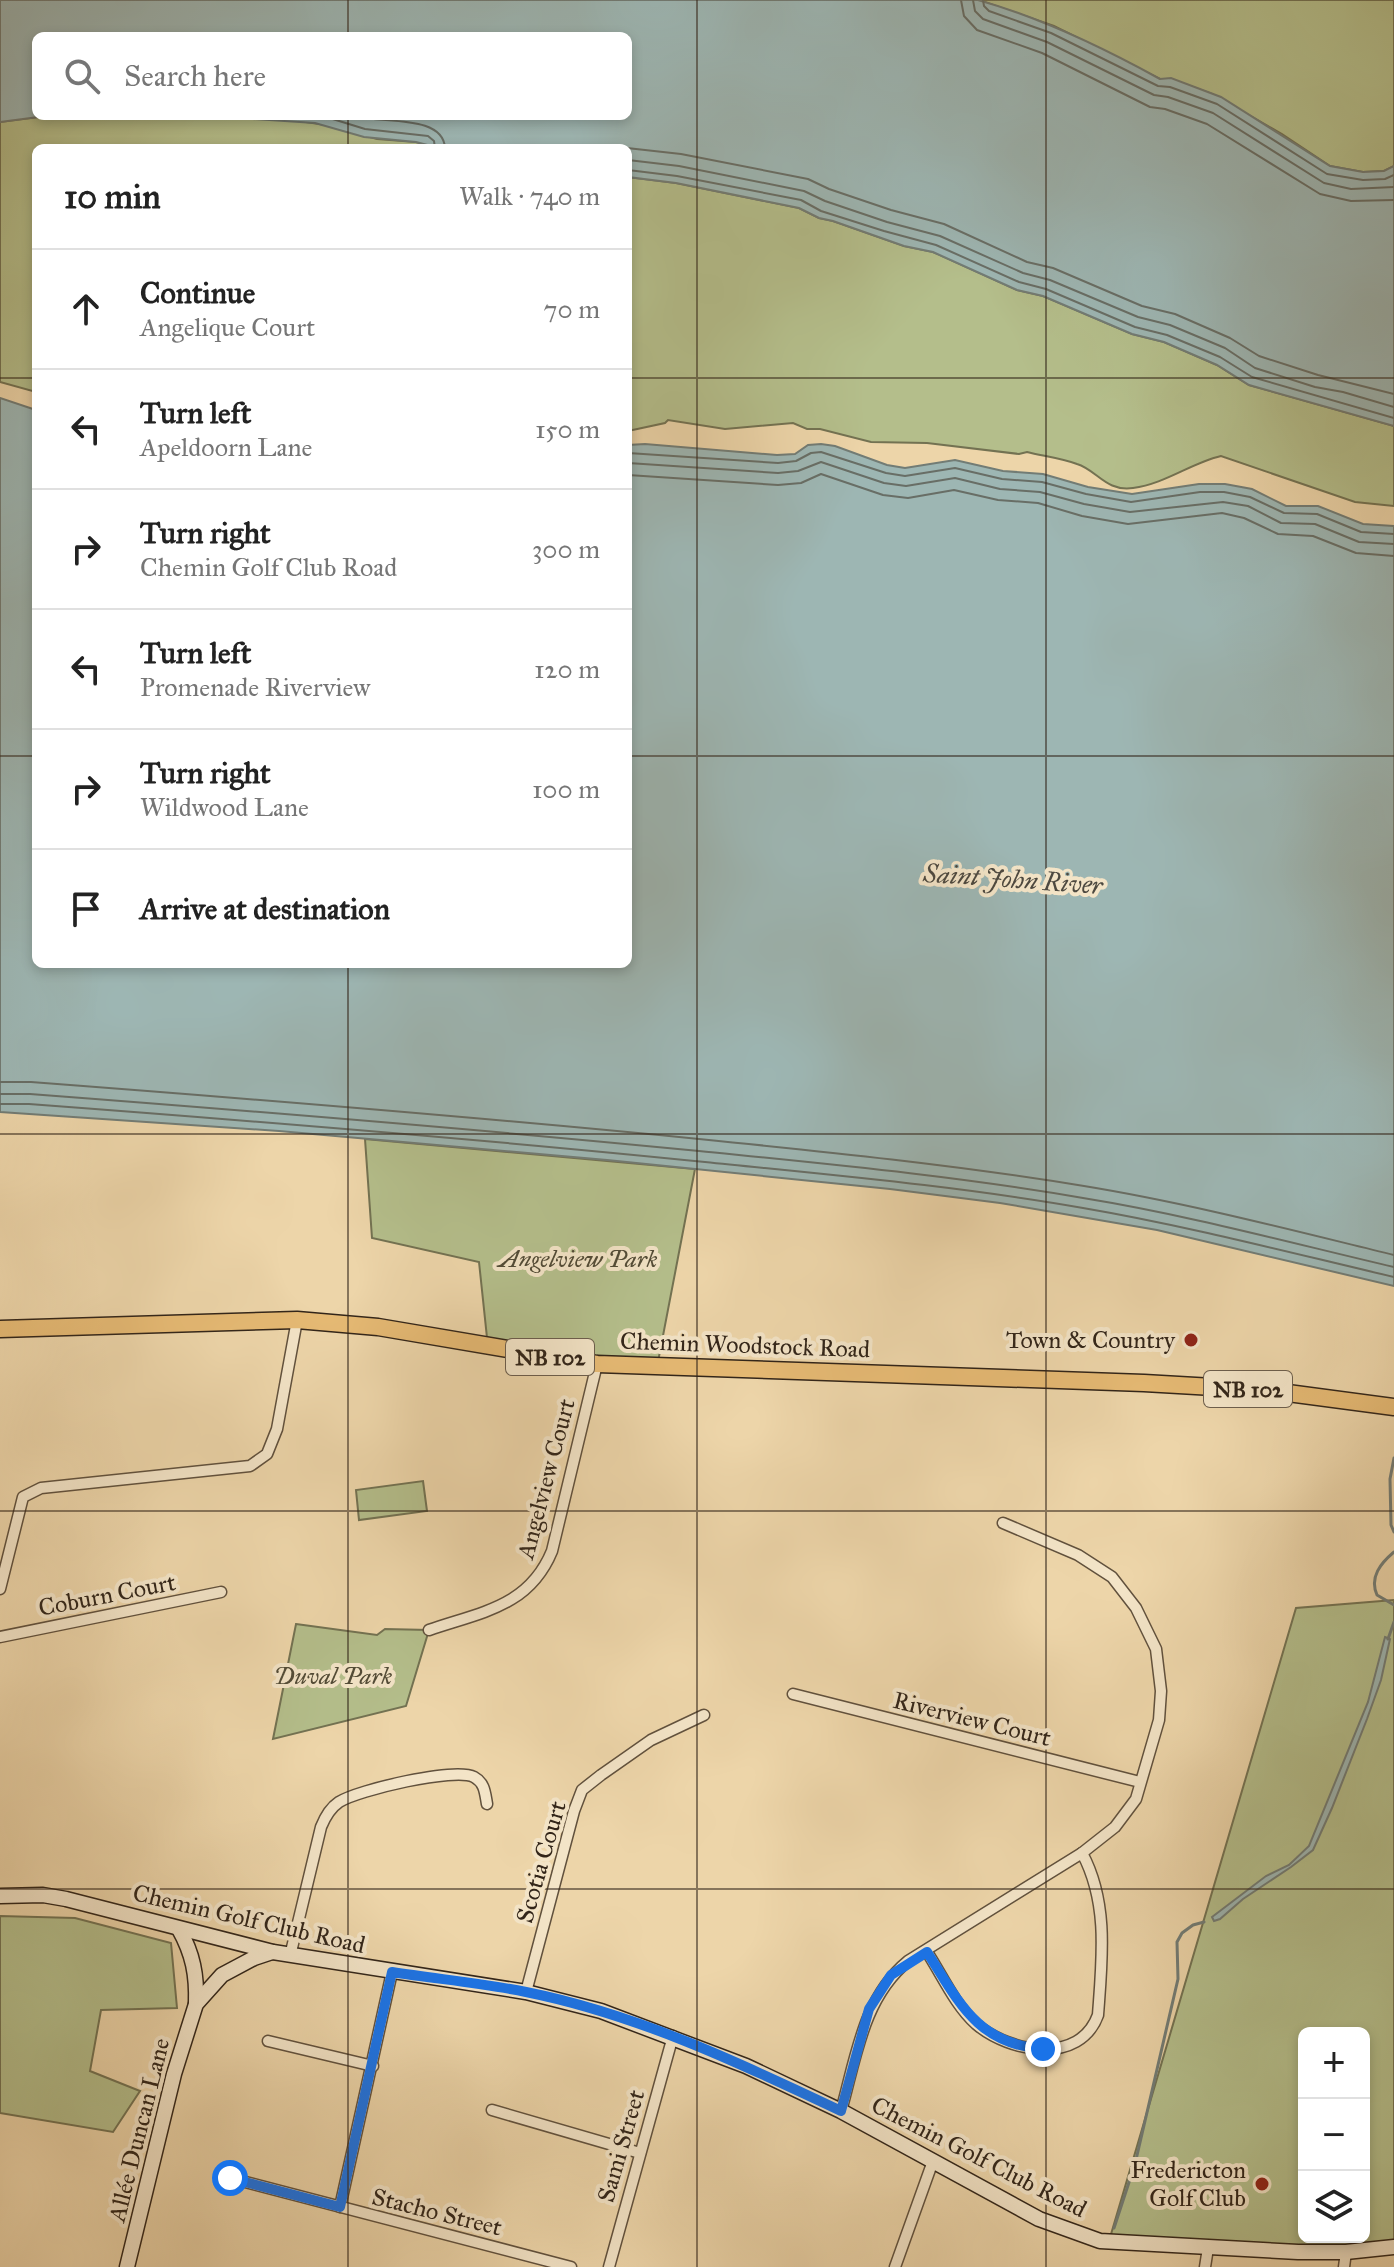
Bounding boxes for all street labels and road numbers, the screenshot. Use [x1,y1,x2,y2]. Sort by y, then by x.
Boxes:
street label: Chemin Woodstock Road [620,1326,870,1364]
road number: NB 102 [506,1339,594,1375]
road number: NB 102 [1204,1371,1292,1407]
street label: Angelview Court [510,1395,582,1563]
street label: Coburn Court [36,1567,179,1623]
street label: Riverview Court [890,1685,1055,1753]
street label: Scotia Court [509,1797,573,1926]
street label: Chemin Golf Club Road [130,1878,368,1960]
street label: Allée Duncan Lane [101,2035,176,2226]
street label: Sami Street [591,2086,651,2206]
street label: Chemin Golf Club Road [866,2090,1092,2224]
street label: Stacho Street [369,2181,506,2243]

